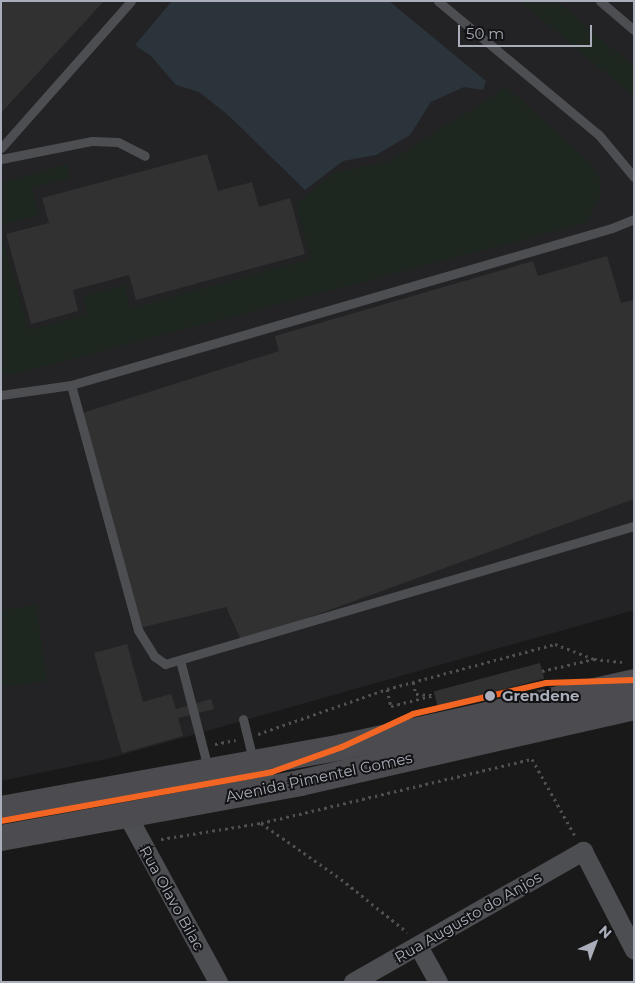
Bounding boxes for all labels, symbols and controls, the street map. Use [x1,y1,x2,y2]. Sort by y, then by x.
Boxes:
scale bar [460,15,594,47]
text: 50 m [466,24,504,43]
place label: Grendene [502,687,580,705]
marker: Grendene [482,688,498,704]
street label: Avenida Pimentel Gomes [224,748,414,806]
street label: Rua Olavo Bilac [136,842,208,954]
street label: Rua Augusto do Anjos [391,868,545,966]
north arrow [570,918,620,968]
text: N [595,922,616,942]

